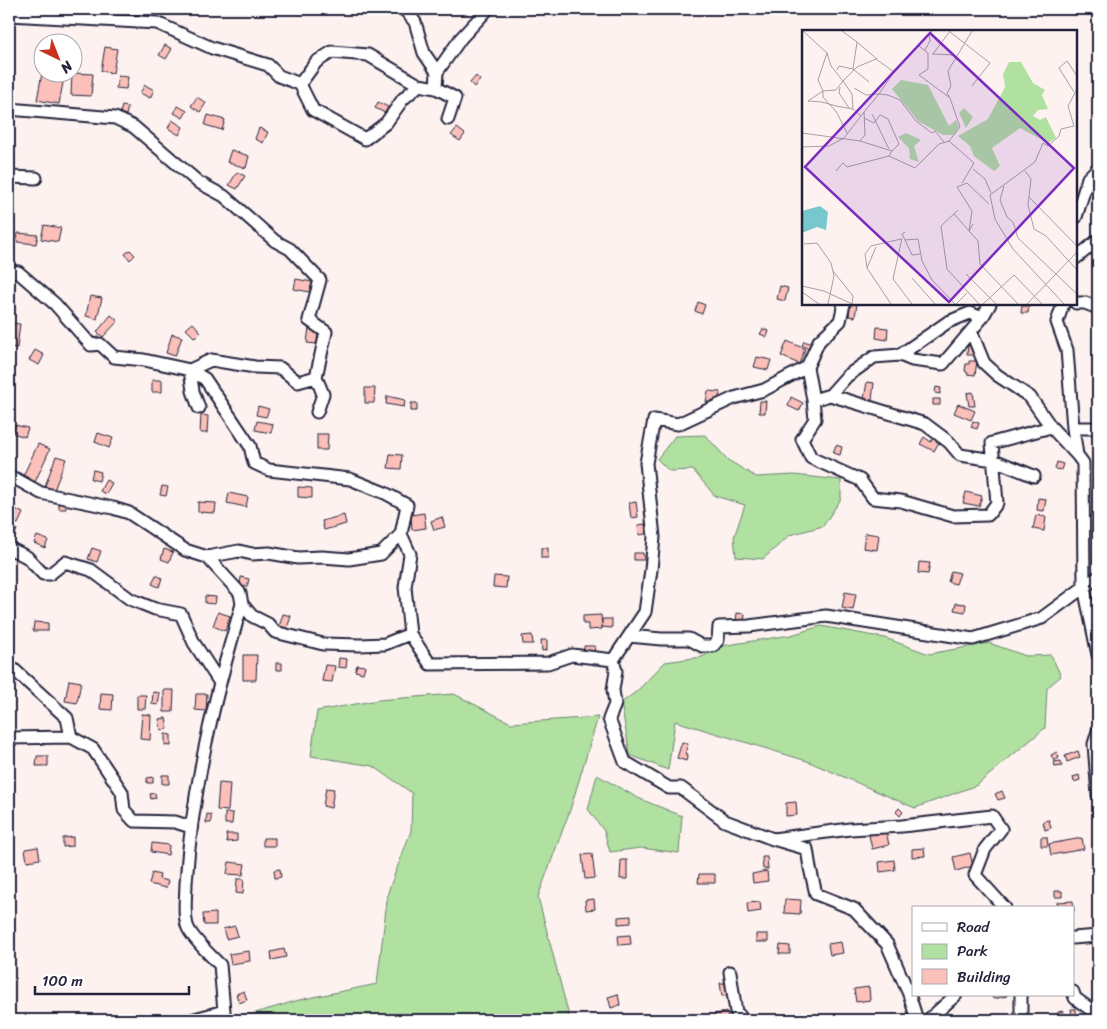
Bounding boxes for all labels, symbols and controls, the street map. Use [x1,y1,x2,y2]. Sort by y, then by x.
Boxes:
inset map [802,30,1077,305]
north arrow [32,32,82,82]
text: N [54,54,79,80]
legend [912,906,1074,996]
text: Road [957,914,990,940]
text: Park [957,938,988,964]
scale bar [35,964,189,996]
text: Building [957,964,1011,990]
text: 100 m [42,968,83,994]

